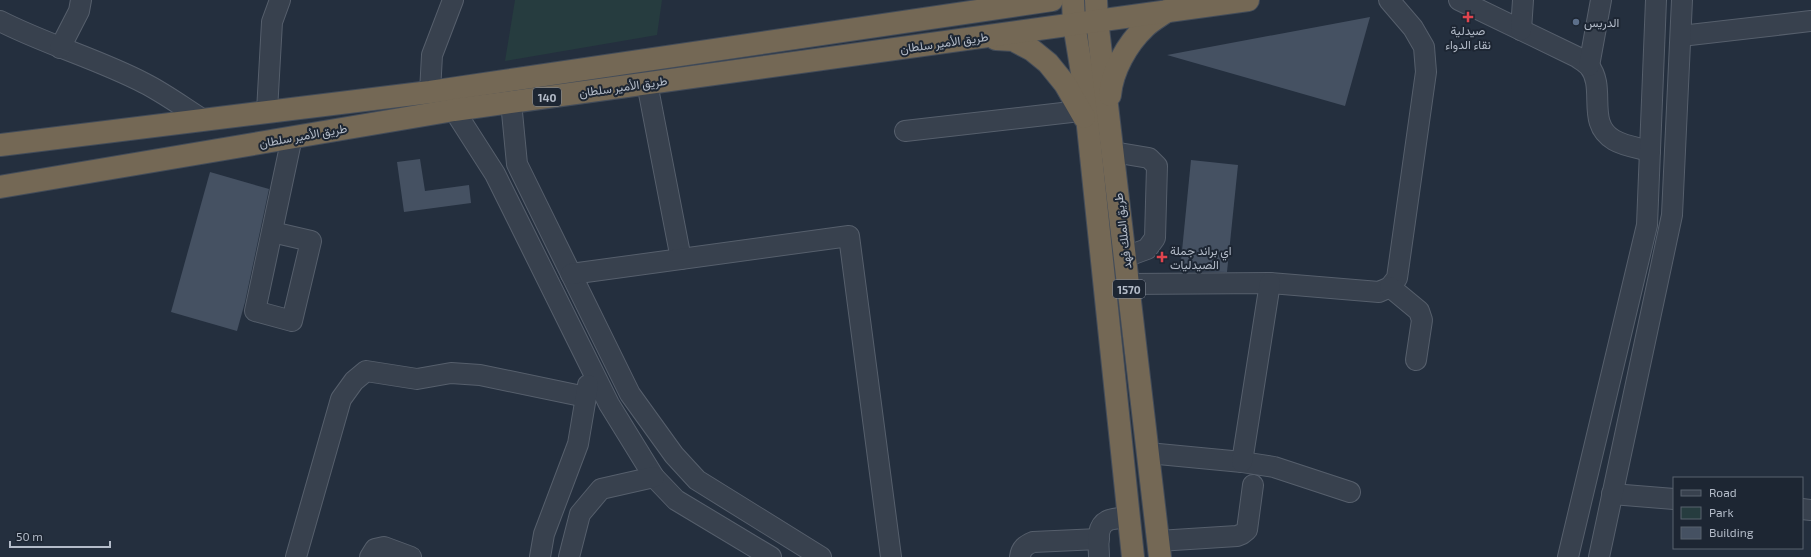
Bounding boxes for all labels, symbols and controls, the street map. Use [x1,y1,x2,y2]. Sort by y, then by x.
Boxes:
marker: صيدلية نقاء الدواء [1463,12,1473,22]
place label: الدريس [1584,15,1619,31]
marker: الدريس [1571,17,1581,27]
place label: صيدلية نقاء الدواء [1445,23,1491,53]
street label: طريق الأمير سلطان [899,29,989,57]
street label: طريق الأمير سلطان [578,73,668,101]
road number: 140 [533,88,561,106]
street label: طريق الأمير سلطان [258,120,348,152]
street label: طريق الملك فهد [1110,192,1136,270]
place label: اي براند جملة الصيدليات [1170,243,1232,272]
marker: اي براند جملة الصيدليات [1157,252,1167,262]
road number: 1570 [1113,280,1145,298]
legend [1673,477,1803,549]
text: Road [1709,485,1737,499]
text: Park [1709,505,1734,519]
scale bar [10,523,110,549]
text: Building [1709,525,1754,539]
text: 50 m [16,529,43,543]

